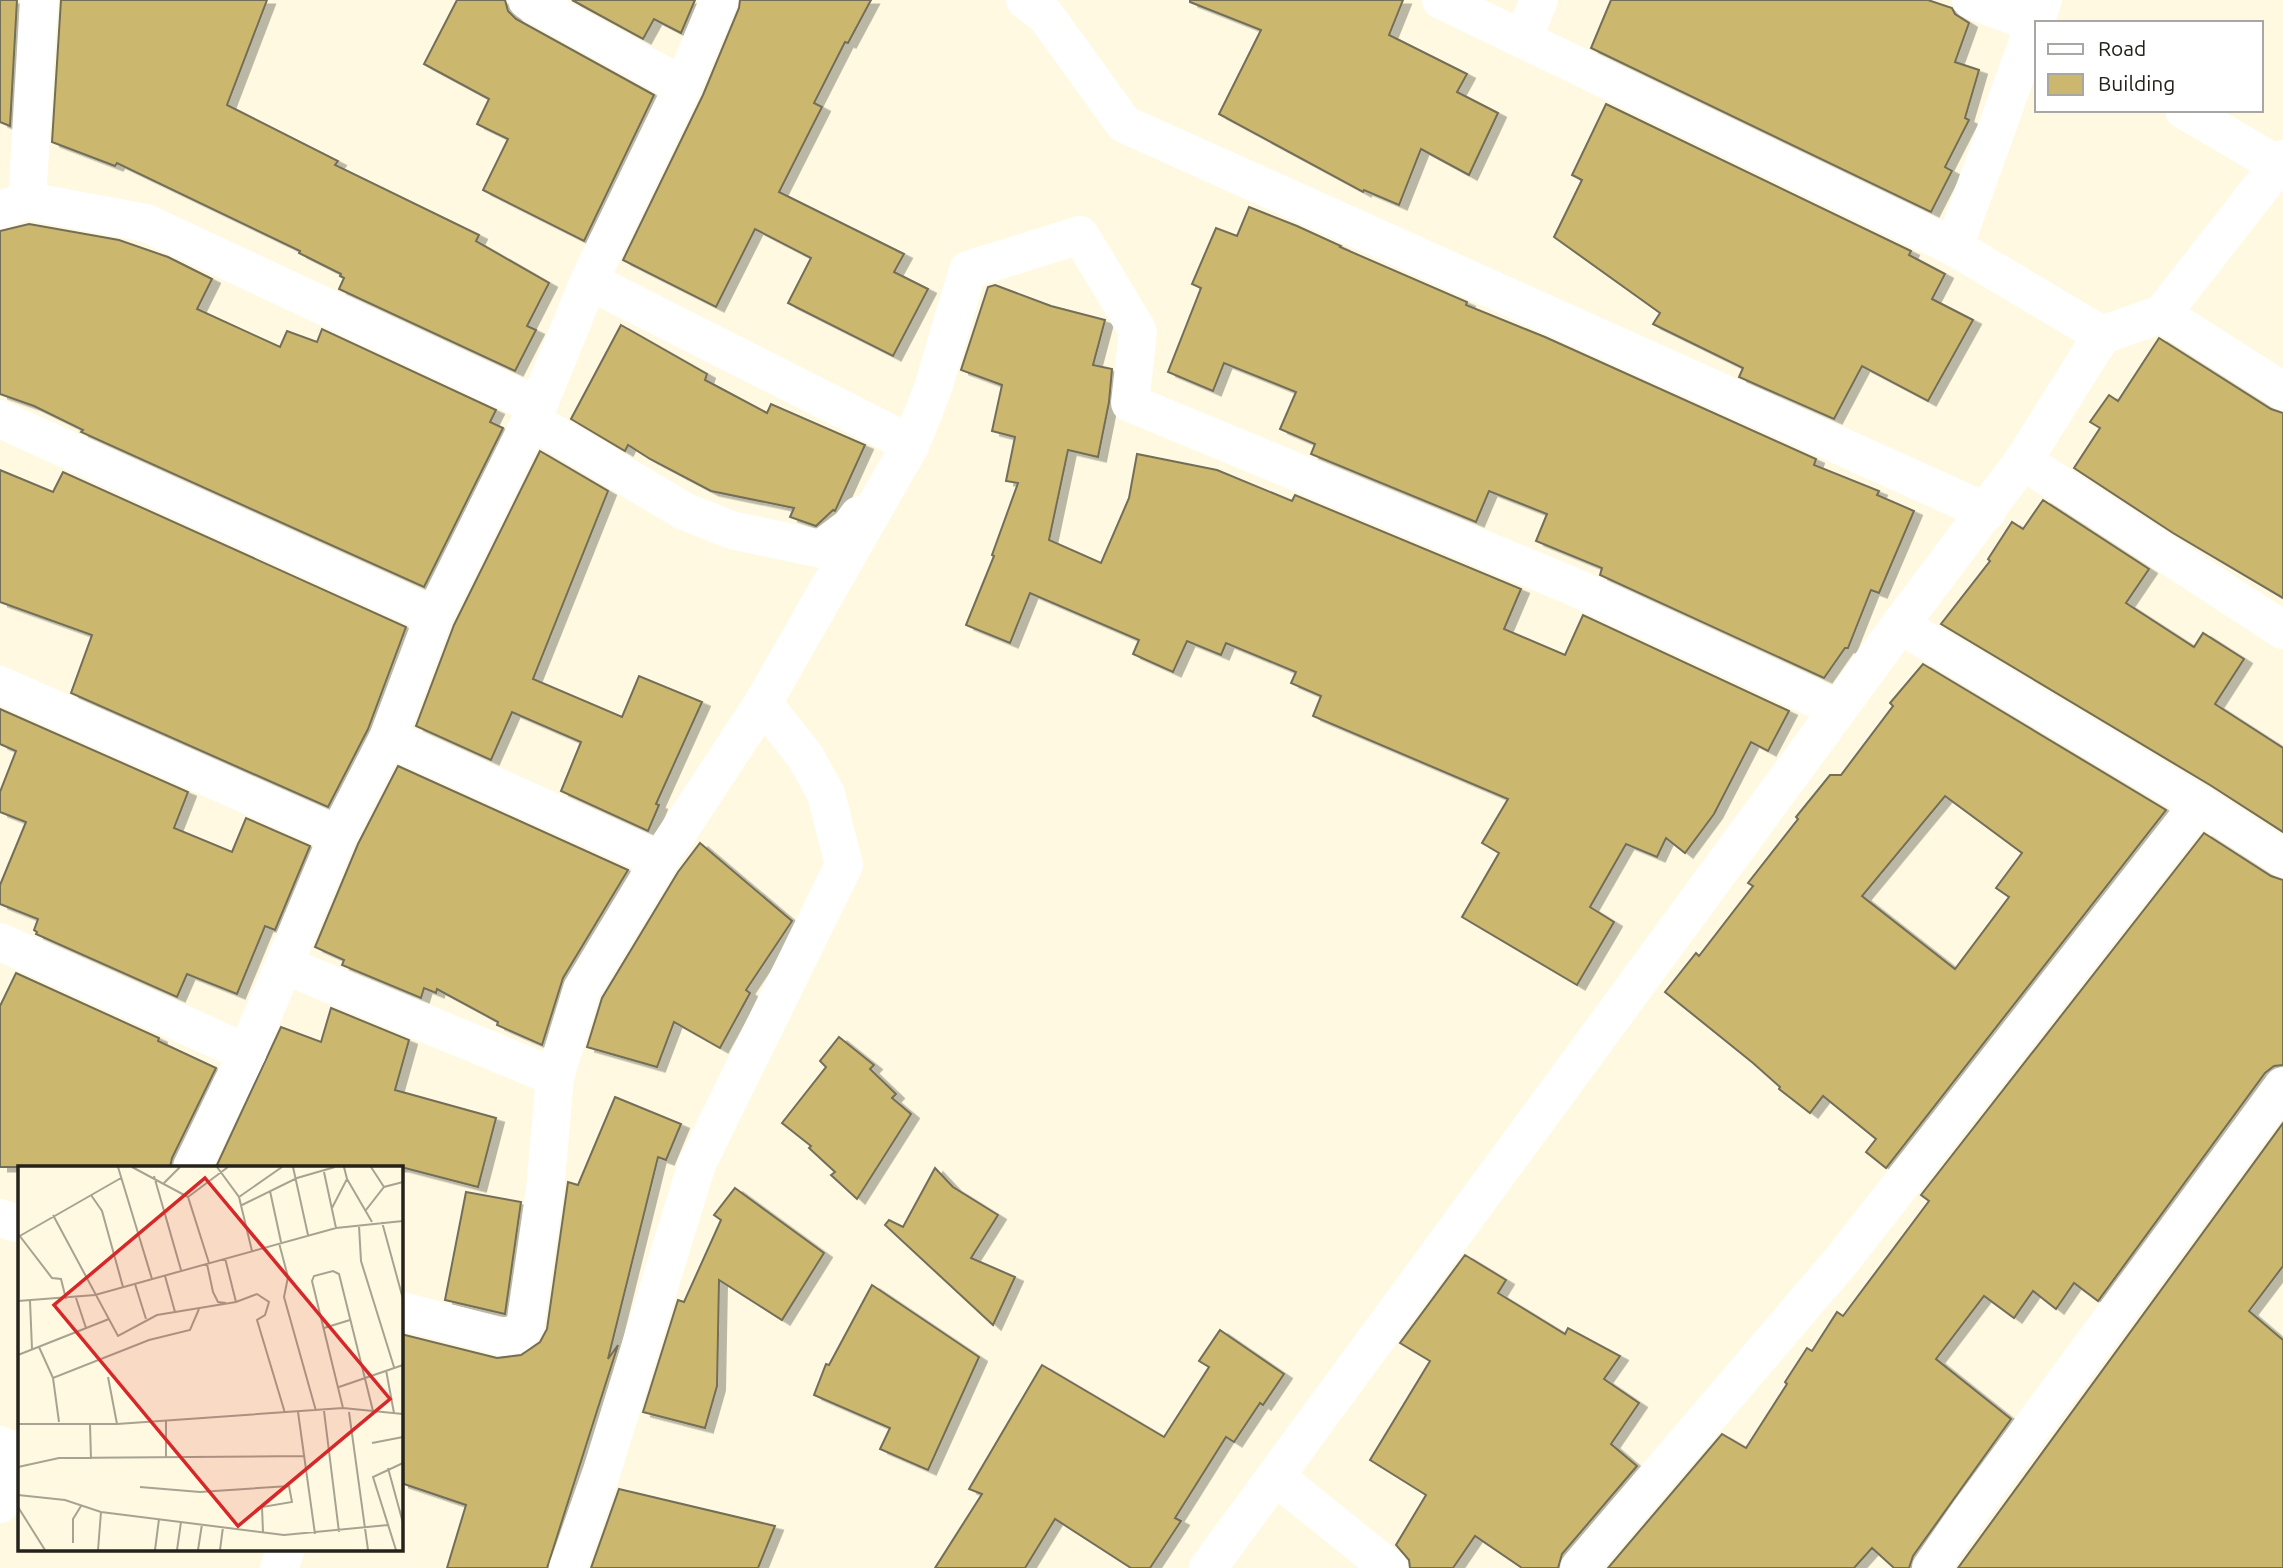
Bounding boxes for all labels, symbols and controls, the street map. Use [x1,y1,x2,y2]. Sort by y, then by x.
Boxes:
legend [2035,21,2262,112]
text: Road [2098,36,2146,60]
text: Building [2098,71,2175,95]
inset map [18,1166,402,1550]

